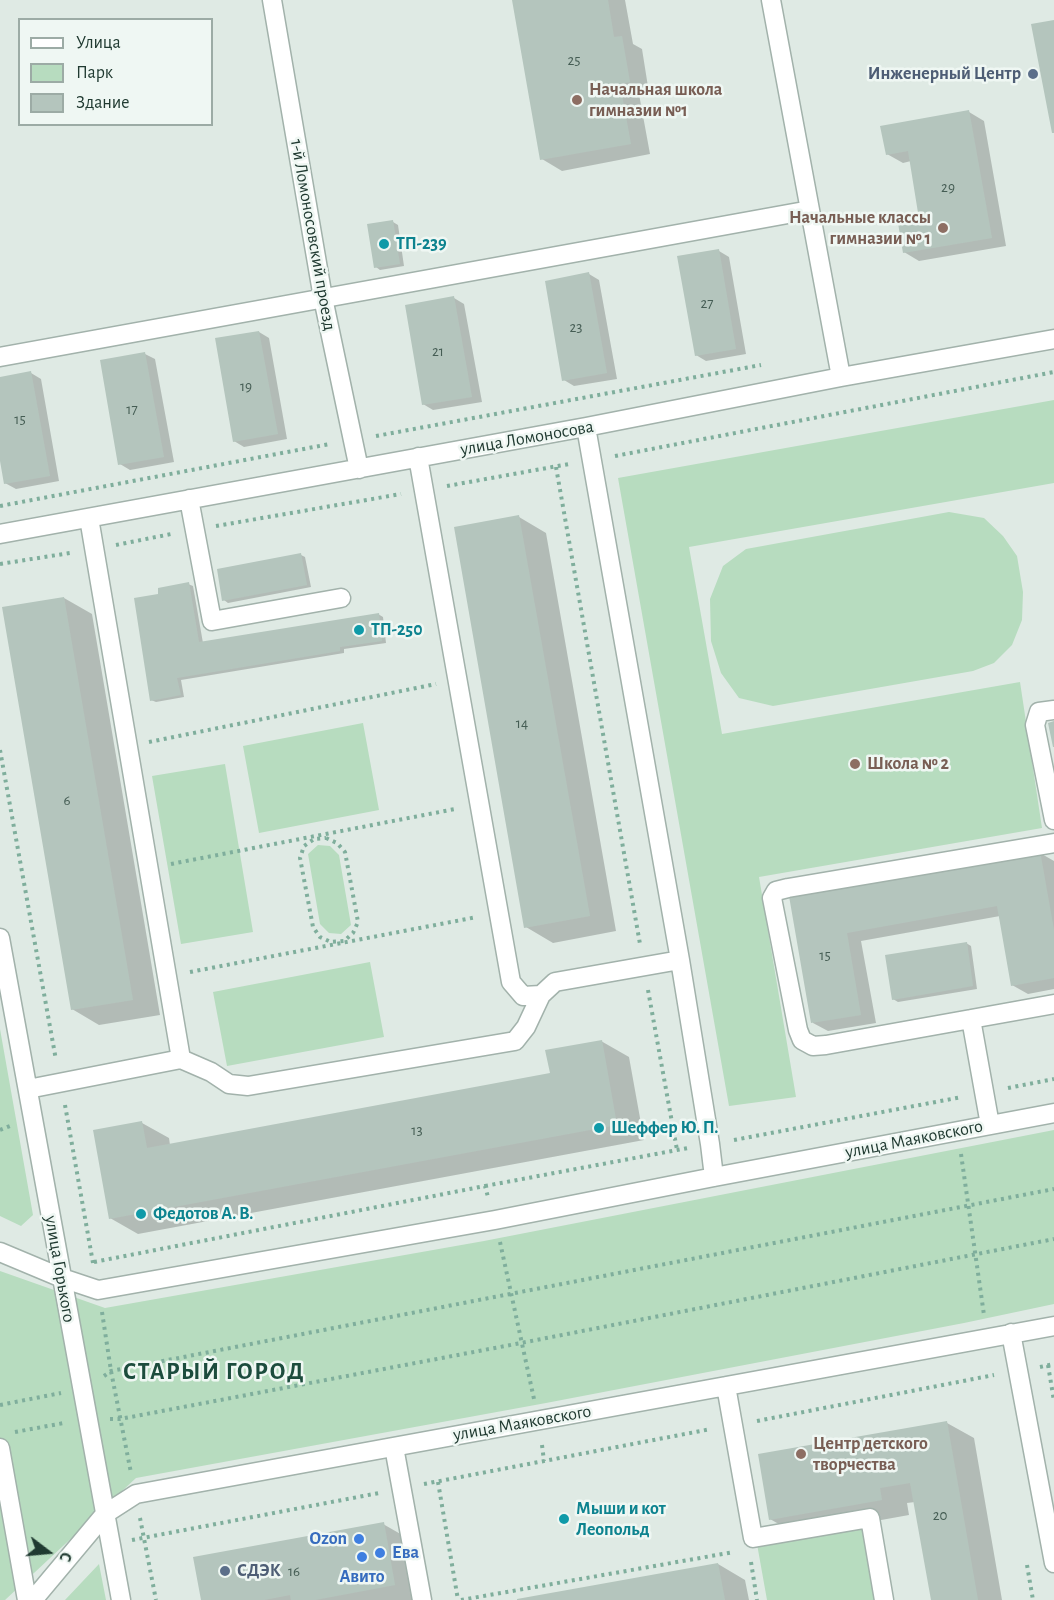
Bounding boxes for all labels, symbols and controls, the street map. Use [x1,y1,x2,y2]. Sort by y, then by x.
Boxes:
legend [18,18,213,126]
text: Улица [76,34,121,52]
house number: 25 [567,51,581,69]
place label: Инженерный Центр [868,63,1021,85]
text: Парк [76,64,113,82]
marker: Инженерный Центр [1026,67,1040,81]
place label: Начальная школа гимназии №1 [589,79,722,122]
marker: Начальная школа гимназии №1 [570,93,584,107]
text: Здание [76,94,130,112]
street label: 1-й Ломоносовский проезд [286,137,340,333]
house number: 29 [941,178,955,196]
place label: Начальные классы гимназии № 1 [789,207,931,250]
marker: Начальные классы гимназии № 1 [936,221,950,235]
place label: ТП-239 [396,233,447,255]
marker: ТП-239 [377,237,391,251]
house number: 27 [700,294,714,312]
house number: 23 [569,318,583,336]
house number: 21 [432,342,444,360]
house number: 19 [240,377,252,395]
house number: 17 [126,400,138,418]
house number: 15 [14,410,26,428]
street label: улица Ломоносова [459,416,595,460]
place label: ТП-250 [371,619,423,641]
marker: ТП-250 [352,623,366,637]
house number: 14 [516,714,528,732]
place label: Школа № 2 [867,753,949,775]
marker: Школа № 2 [848,757,862,771]
house number: 6 [63,791,71,809]
house number: 15 [819,946,831,964]
street label: улица Маяковского [843,1115,985,1163]
place label: Шеффер Ю. П. [611,1117,718,1139]
house number: 13 [411,1121,423,1139]
marker: Шеффер Ю. П. [592,1121,606,1135]
place label: Федотов А. В. [153,1203,253,1225]
marker: Федотов А. В. [134,1207,148,1221]
street label: улица Горького [40,1214,80,1324]
district label: СТАРЫЙ ГОРОД [123,1358,305,1386]
street label: улица Маяковского [451,1400,593,1446]
place label: Центр детского творчества [813,1433,928,1476]
marker: Центр детского творчества [794,1447,808,1461]
place label: Мыши и кот Леопольд [576,1498,666,1540]
house number: 20 [933,1506,947,1524]
marker: Мыши и кот Леопольд [557,1512,571,1526]
north arrow [18,1522,78,1582]
place label: Ozon [310,1528,347,1550]
marker: Ozon [352,1532,366,1546]
place label: Ева [392,1542,419,1564]
marker: Ева [373,1546,387,1560]
text: С [56,1550,74,1563]
marker: Авито [355,1550,369,1564]
place label: СДЭК [237,1560,281,1582]
house number: 16 [288,1562,300,1580]
marker: СДЭК [218,1564,232,1578]
place label: Авито [340,1566,384,1588]

